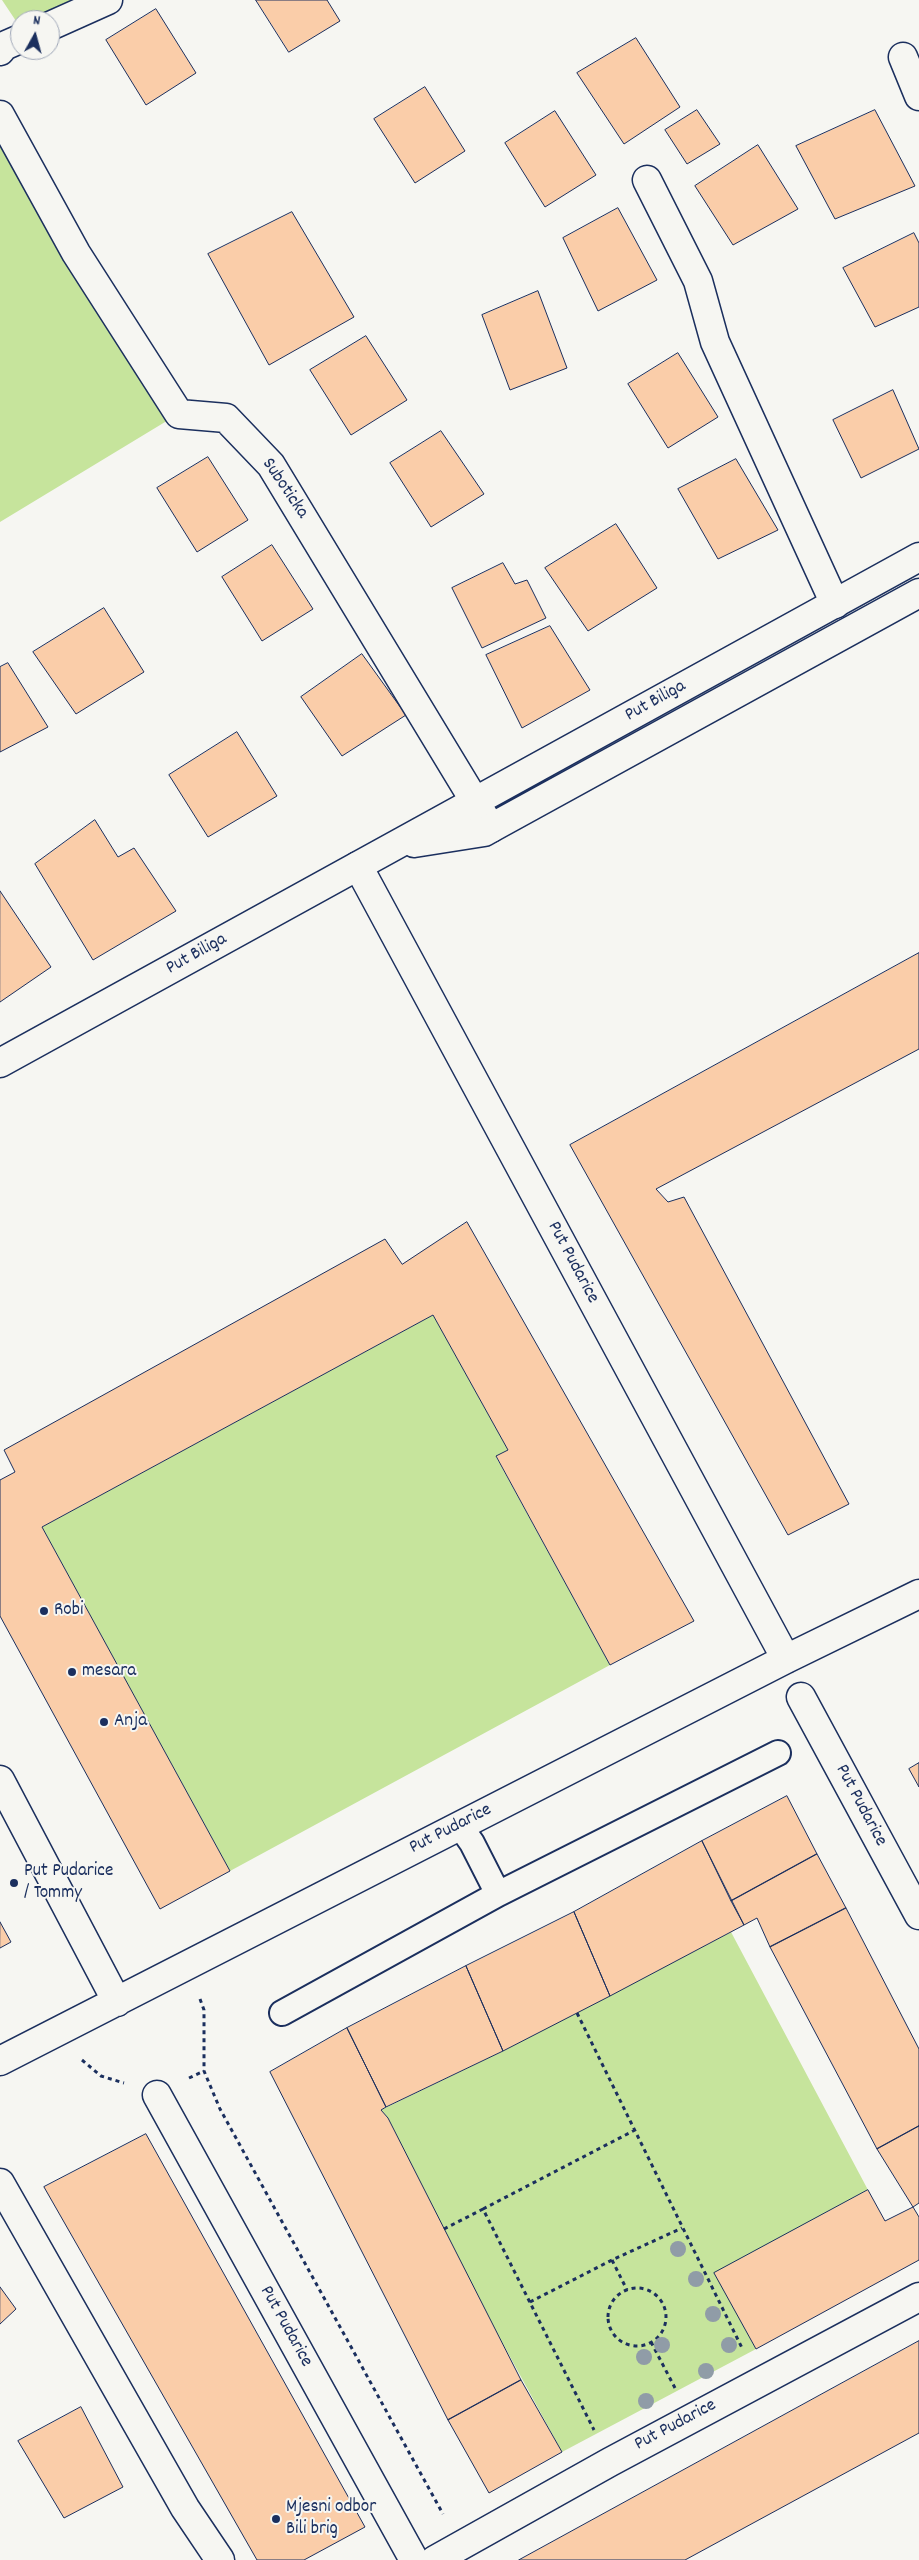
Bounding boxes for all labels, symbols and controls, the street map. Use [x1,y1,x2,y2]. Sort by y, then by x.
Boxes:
north arrow [10,10,60,60]
text: N [32,11,41,31]
street label: Suboticka [256,454,312,524]
street label: Put Biliga [622,676,690,728]
street label: Put Biliga [163,929,231,981]
street label: Put Pudarice [541,1218,603,1308]
place label: Robi [54,1600,83,1622]
marker: Robi [38,1605,50,1617]
place label: mesara [82,1661,136,1683]
marker: mesara [66,1666,78,1678]
place label: Anja [114,1711,147,1733]
marker: Anja [98,1716,110,1728]
street label: Put Pudarice [829,1761,891,1851]
street label: Put Pudarice [406,1800,496,1860]
place label: Put Pudarice / Tommy [24,1861,113,1905]
marker: Put Pudarice / Tommy [8,1877,20,1889]
street label: Put Pudarice [253,2282,317,2372]
street label: Put Pudarice [631,2395,721,2457]
place label: Mjesni odbor Bili brig [286,2497,376,2541]
marker: Mjesni odbor Bili brig [270,2513,282,2525]

